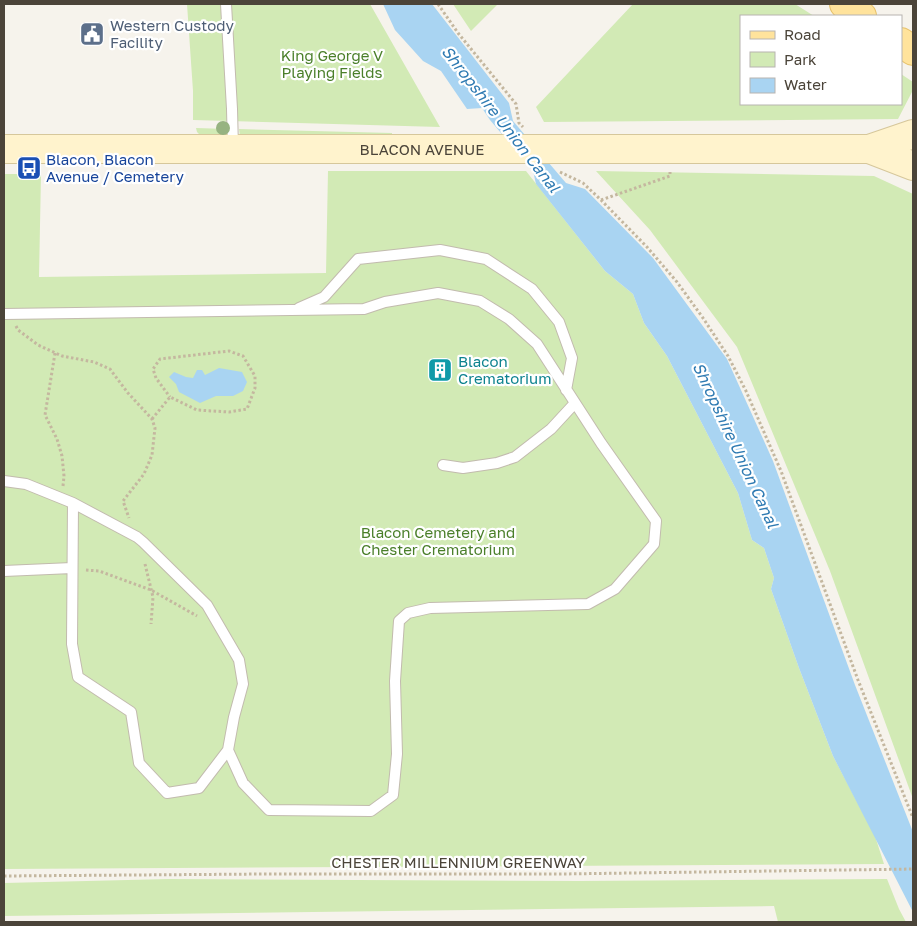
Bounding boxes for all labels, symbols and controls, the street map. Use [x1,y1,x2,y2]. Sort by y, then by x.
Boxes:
legend [740,15,902,105]
place label: Western Custody Facility [110,16,234,51]
public building icon: Western Custody Facility [79,21,105,47]
text: Road [784,25,821,43]
water label: Shropshire Union Canal [437,42,565,197]
park label: King George V Playing Fields [281,46,383,81]
text: Park [784,50,817,68]
text: Water [784,75,827,93]
street label: BLACON AVENUE [360,140,484,158]
place label: Blacon, Blacon Avenue / Cemetery [46,150,185,185]
bus stop icon: Blacon, Blacon Avenue / Cemetery [16,155,42,181]
place label: Blacon Crematorium [458,352,551,387]
building icon: Blacon Crematorium [427,357,453,383]
water label: Shropshire Union Canal [689,359,784,532]
park label: Blacon Cemetery and Chester Crematorium [361,523,515,558]
street label: CHESTER MILLENNIUM GREENWAY [331,853,585,871]

